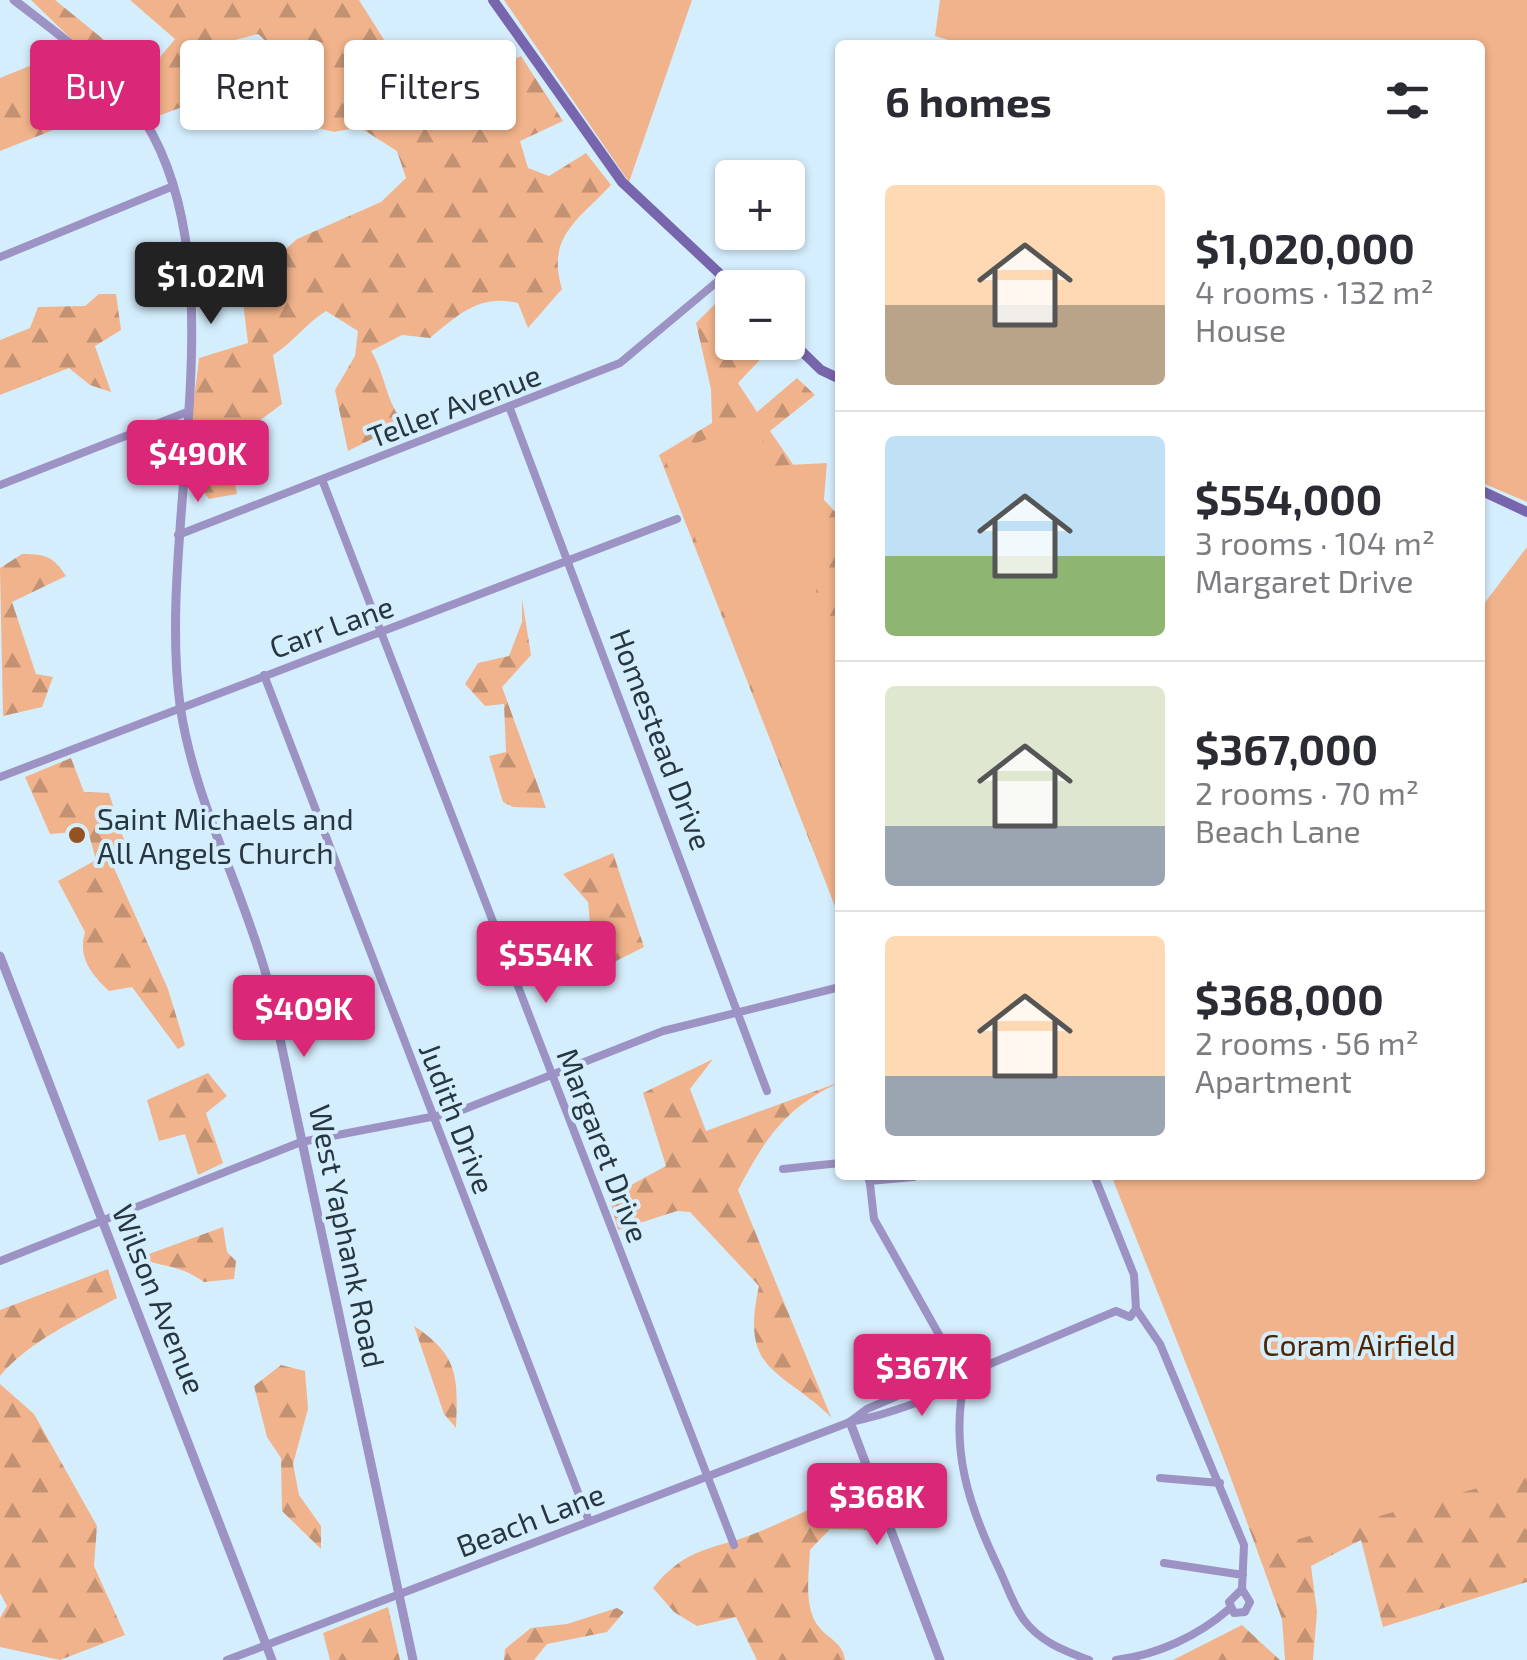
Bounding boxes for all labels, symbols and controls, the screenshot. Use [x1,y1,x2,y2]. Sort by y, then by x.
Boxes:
chip: Buy [30,40,160,130]
chip: Rent [180,40,324,130]
chip: Filters [344,40,516,130]
icon: filters [1380,73,1435,128]
text: 6 homes [885,75,1052,125]
map controls [715,160,805,360]
button: + [715,160,805,250]
text: $1,020,000 [1195,222,1415,272]
icon: home [965,225,1085,345]
pin: $1.02M [130,242,292,327]
text: $1.02M [157,255,265,293]
button: − [715,270,805,360]
text: 4 rooms · 132 m² [1195,272,1434,310]
text: House [1195,310,1286,348]
street label: Teller Avenue [363,356,545,454]
pin: $490K [128,420,268,505]
text: $490K [149,433,247,471]
text: $554,000 [1195,473,1382,523]
icon: home [965,476,1085,596]
text: 3 rooms · 104 m² [1195,523,1435,561]
text: Margaret Drive [1195,561,1414,599]
street label: Carr Lane [264,587,398,665]
street label: Homestead Drive [603,623,721,855]
text: $367,000 [1195,723,1378,773]
icon: home [965,726,1085,846]
text: 2 rooms · 70 m² [1195,773,1419,811]
place label: Saint Michaels and All Angels Church [97,800,354,870]
text: Beach Lane [1195,811,1361,849]
marker: Saint Michaels and All Angels Church [66,824,88,846]
pin: $554K [476,921,616,1006]
text: $554K [499,934,593,972]
text: $368,000 [1195,973,1384,1023]
pin: $409K [234,975,374,1060]
icon: home [965,976,1085,1096]
text: $409K [255,988,353,1026]
text: 2 rooms · 56 m² [1195,1023,1419,1061]
street label: Judith Drive [413,1037,503,1199]
street label: Margaret Drive [550,1043,658,1247]
text: Apartment [1195,1061,1352,1099]
street label: West Yaphank Road [303,1101,393,1371]
street label: Wilson Avenue [106,1199,214,1399]
park label: Coram Airfield [1262,1326,1456,1362]
pin: $367K [852,1334,992,1419]
text: $367K [876,1347,968,1385]
pin: $368K [807,1463,947,1548]
street label: Beach Lane [451,1474,609,1564]
text: $368K [829,1476,925,1514]

